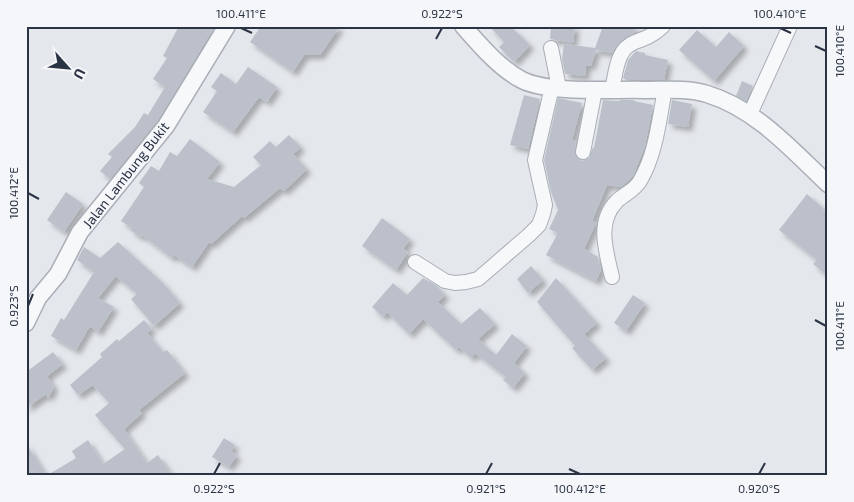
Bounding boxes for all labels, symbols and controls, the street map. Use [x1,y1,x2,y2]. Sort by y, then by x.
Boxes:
text: 100.411°E [216,6,266,20]
text: 0.922°S [421,6,463,20]
text: 100.410°E [754,6,806,20]
text: 100.410°E [832,25,846,77]
north arrow [42,42,92,92]
text: U [70,66,90,82]
street label: Jalan Lambung Bukit [79,118,172,231]
text: 100.412°E [6,167,20,219]
text: 0.923°S [6,285,20,327]
text: 100.411°E [832,301,846,351]
text: 0.922°S [193,481,235,495]
text: 0.921°S [466,481,506,495]
text: 100.412°E [554,481,606,495]
text: 0.920°S [738,481,780,495]

